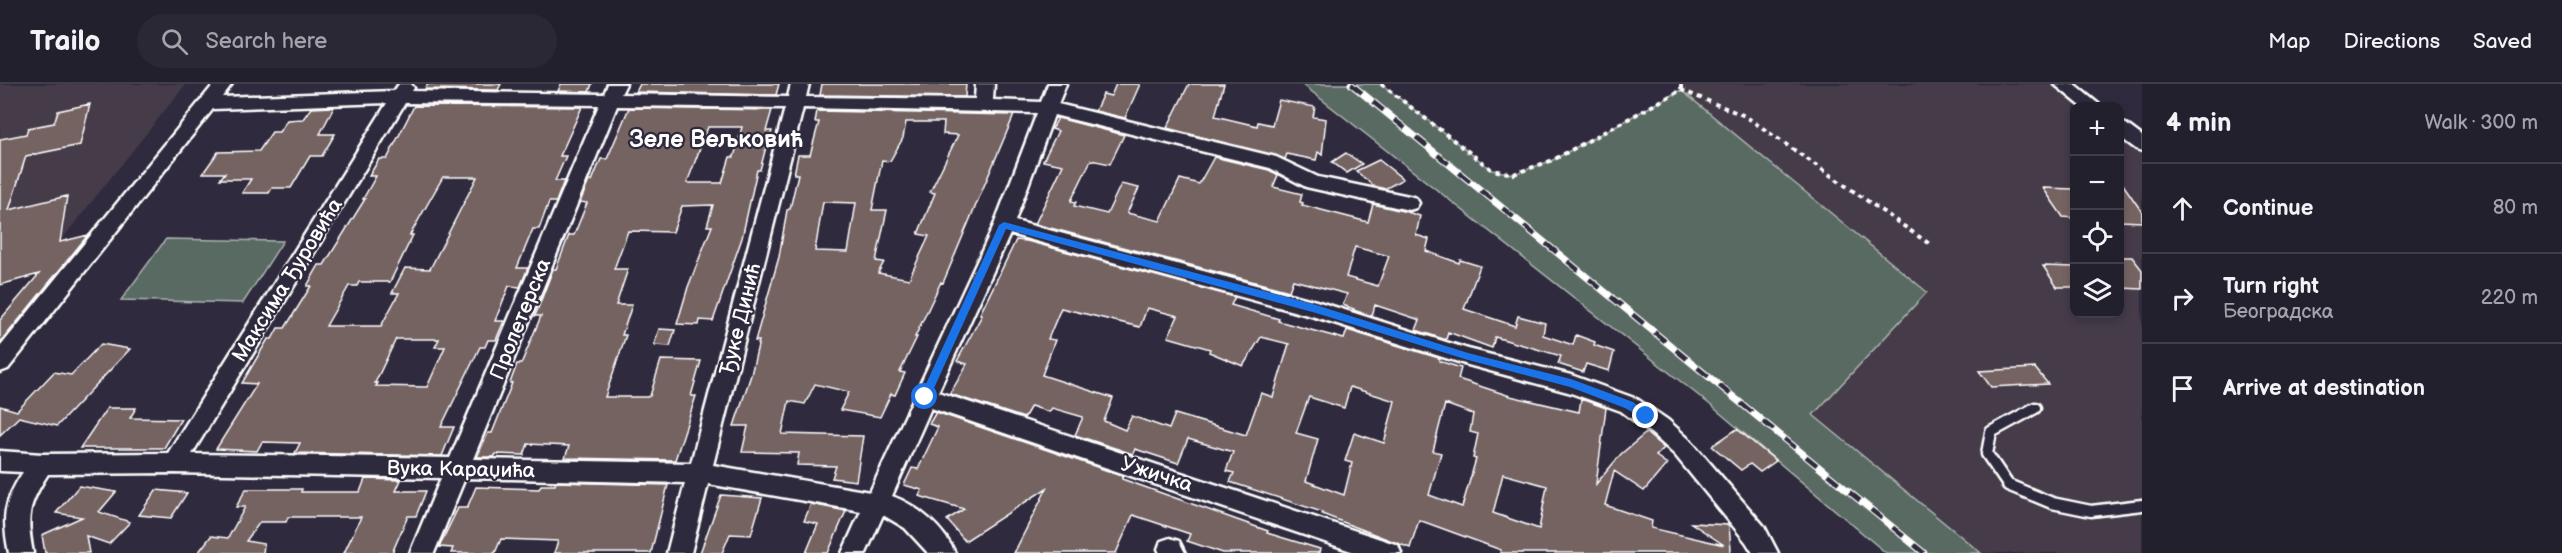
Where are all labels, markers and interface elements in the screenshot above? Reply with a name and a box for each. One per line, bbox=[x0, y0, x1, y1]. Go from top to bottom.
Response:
search box bbox=[137, 14, 557, 68]
text: Trailo bbox=[30, 25, 101, 58]
icon: search bbox=[158, 25, 191, 58]
text: Search here bbox=[206, 28, 327, 55]
text: Map bbox=[2268, 29, 2311, 54]
text: Directions bbox=[2344, 29, 2440, 54]
text: Saved bbox=[2473, 29, 2532, 54]
map controls bbox=[2070, 102, 2124, 318]
button: + bbox=[2070, 102, 2124, 156]
text: 4 min bbox=[2166, 108, 2231, 139]
text: Walk · 300 m bbox=[2425, 111, 2538, 135]
district label: Зеле Вељковић bbox=[629, 125, 803, 154]
button: − bbox=[2070, 156, 2124, 210]
icon: ahead bbox=[2166, 192, 2199, 225]
street label: Максима Ђуровића bbox=[227, 193, 348, 367]
text: Continue bbox=[2223, 195, 2313, 222]
text: 80 m bbox=[2493, 196, 2538, 220]
button: locate bbox=[2070, 210, 2124, 264]
street label: Пролетерска bbox=[485, 254, 556, 384]
street label: Ђуке Динић bbox=[715, 261, 766, 378]
button: layers bbox=[2070, 264, 2124, 318]
text: Turn right bbox=[2223, 273, 2319, 300]
icon: right bbox=[2166, 282, 2199, 315]
text: 220 m bbox=[2481, 286, 2538, 310]
text: Београдска bbox=[2223, 300, 2333, 324]
icon: arrive bbox=[2166, 372, 2199, 405]
text: Arrive at destination bbox=[2223, 375, 2425, 402]
route start bbox=[911, 383, 937, 409]
route end bbox=[1632, 402, 1658, 428]
street label: Ужичка bbox=[1118, 451, 1197, 498]
street label: Вука Караџића bbox=[387, 456, 536, 483]

